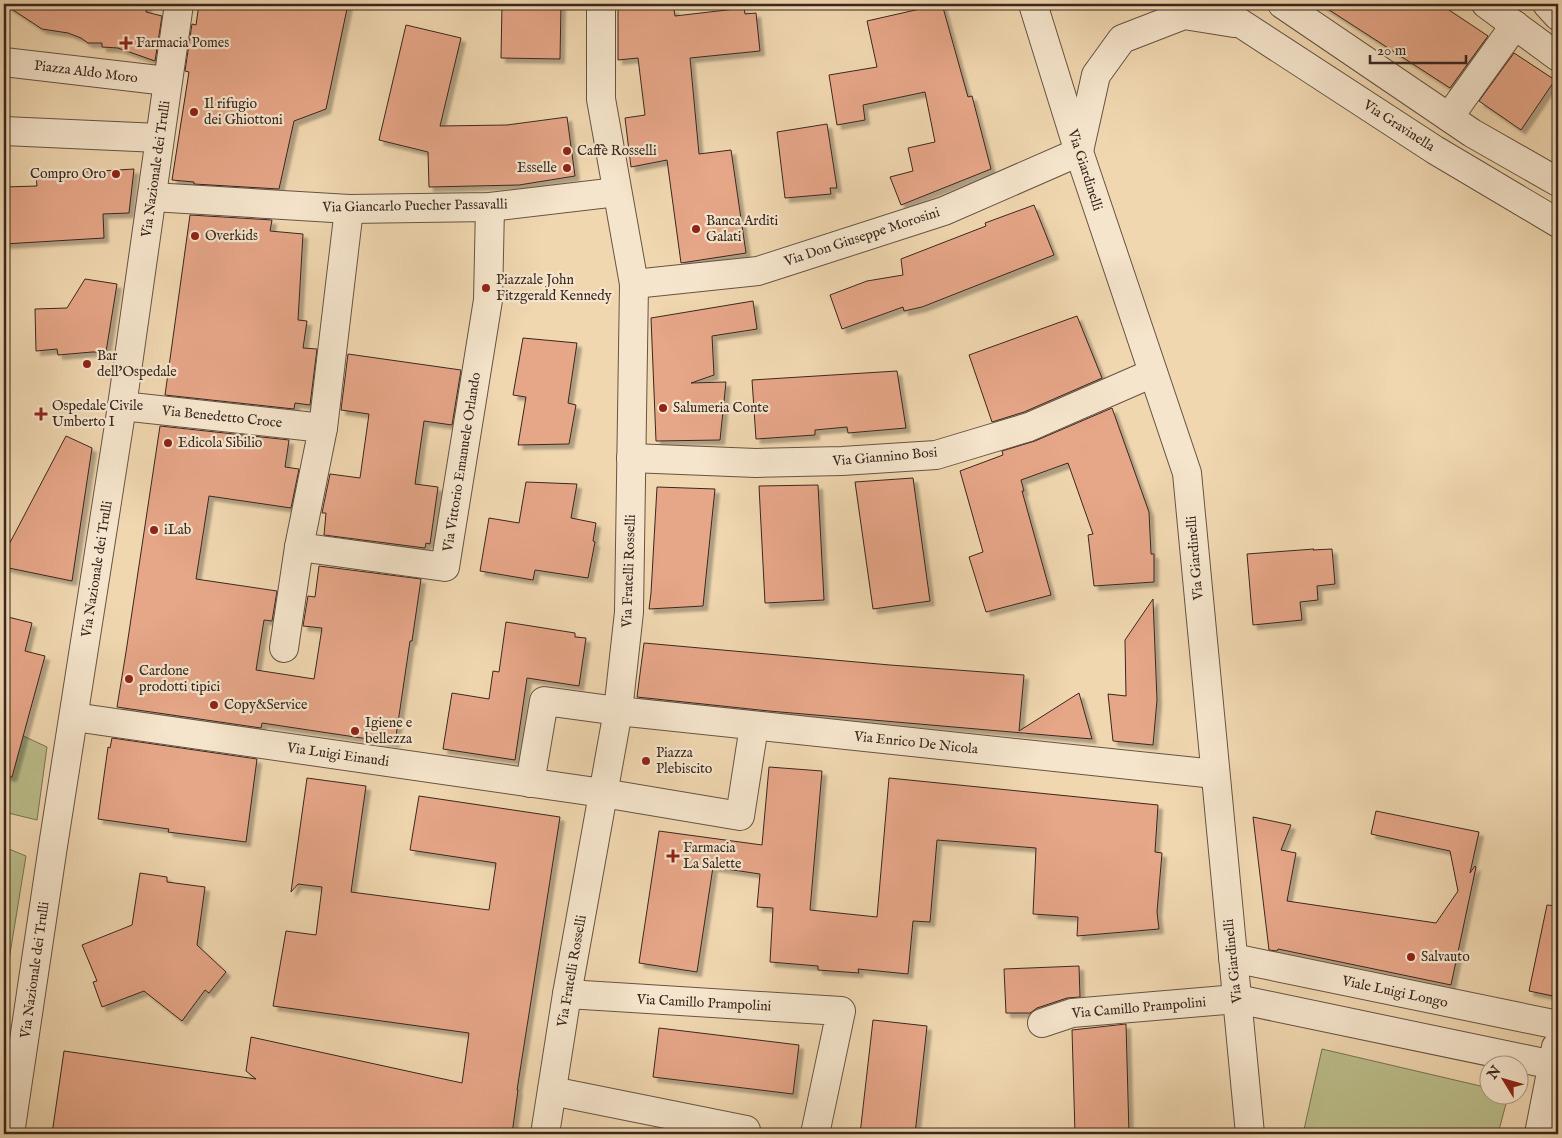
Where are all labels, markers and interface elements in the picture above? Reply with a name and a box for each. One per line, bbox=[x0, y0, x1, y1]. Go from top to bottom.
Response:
scale bar bbox=[1370, 32, 1466, 64]
place label: Farmacia Pomes bbox=[136, 34, 229, 52]
marker: Farmacia Pomes bbox=[120, 37, 132, 49]
text: 20 m bbox=[1377, 41, 1407, 60]
street label: Piazza Aldo Moro bbox=[33, 57, 139, 87]
place label: Il rifugio dei Ghiottoni bbox=[204, 95, 283, 129]
street label: Via Gravinella bbox=[1359, 96, 1439, 156]
street label: Via Nazionale dei Trulli bbox=[137, 99, 175, 239]
marker: Il rifugio dei Ghiottoni bbox=[188, 106, 200, 118]
street label: Via Giardinelli bbox=[1063, 126, 1107, 213]
place label: Caffè Rosselli bbox=[577, 142, 657, 160]
marker: Caffè Rosselli bbox=[561, 145, 573, 157]
place label: Esselle bbox=[517, 159, 558, 177]
marker: Esselle bbox=[561, 162, 573, 174]
place label: Compro Oro bbox=[30, 165, 106, 183]
marker: Compro Oro bbox=[110, 168, 122, 180]
street label: Via Giancarlo Puecher Passavalli bbox=[321, 195, 508, 217]
street label: Via Don Giuseppe Morosini bbox=[781, 203, 942, 271]
place label: Banca Arditi Galati bbox=[706, 212, 778, 246]
marker: Banca Arditi Galati bbox=[690, 223, 702, 235]
place label: Overkids bbox=[205, 227, 258, 245]
marker: Overkids bbox=[189, 230, 201, 242]
place label: Piazzale John Fitzgerald Kennedy bbox=[496, 271, 612, 305]
marker: Piazzale John Fitzgerald Kennedy bbox=[480, 282, 492, 294]
place label: Bar dell'Ospedale bbox=[97, 347, 177, 381]
marker: Bar dell'Ospedale bbox=[81, 358, 93, 370]
street label: Via Vittorio Emanuele Orlando bbox=[439, 371, 485, 554]
place label: Ospedale Civile Umberto I bbox=[52, 397, 144, 431]
place label: Salumeria Conte bbox=[673, 399, 769, 417]
street label: Via Benedetto Croce bbox=[160, 402, 284, 432]
marker: Salumeria Conte bbox=[657, 402, 669, 414]
marker: Ospedale Civile Umberto I bbox=[34, 407, 48, 421]
place label: Edicola Sibilio bbox=[178, 434, 263, 452]
marker: Edicola Sibilio bbox=[162, 437, 174, 449]
street label: Via Giannino Bosi bbox=[831, 443, 938, 471]
street label: Via Nazionale dei Trulli bbox=[77, 499, 117, 639]
street label: Via Fratelli Rosselli bbox=[618, 514, 640, 629]
street label: Via Giardinelli bbox=[1182, 515, 1208, 602]
place label: iLab bbox=[164, 521, 191, 539]
marker: iLab bbox=[148, 524, 160, 536]
place label: Cardone prodotti tipici bbox=[139, 662, 220, 696]
marker: Cardone prodotti tipici bbox=[123, 673, 135, 685]
place label: Copy&Service bbox=[224, 696, 308, 714]
marker: Copy&Service bbox=[208, 699, 220, 711]
place label: Igiene e bellezza bbox=[365, 714, 413, 748]
marker: Igiene e bellezza bbox=[349, 725, 361, 737]
street label: Via Enrico De Nicola bbox=[852, 727, 980, 759]
street label: Via Luigi Einaudi bbox=[285, 739, 390, 771]
place label: Piazza Plebiscito bbox=[656, 744, 713, 778]
marker: Piazza Plebiscito bbox=[640, 755, 652, 767]
place label: Farmacia La Salette bbox=[683, 839, 742, 873]
marker: Farmacia La Salette bbox=[667, 850, 679, 862]
street label: Via Nazionale dei Trulli bbox=[16, 900, 54, 1040]
street label: Via Fratelli Rosselli bbox=[553, 913, 591, 1029]
street label: Via Giardinelli bbox=[1220, 918, 1246, 1005]
place label: Salvauto bbox=[1421, 948, 1470, 966]
marker: Salvauto bbox=[1405, 951, 1417, 963]
street label: Viale Luigi Longo bbox=[1339, 972, 1450, 1012]
street label: Via Camillo Prampolini bbox=[635, 990, 772, 1016]
street label: Via Camillo Prampolini bbox=[1070, 993, 1207, 1023]
north arrow bbox=[1480, 1056, 1530, 1106]
text: N bbox=[1483, 1063, 1505, 1084]

